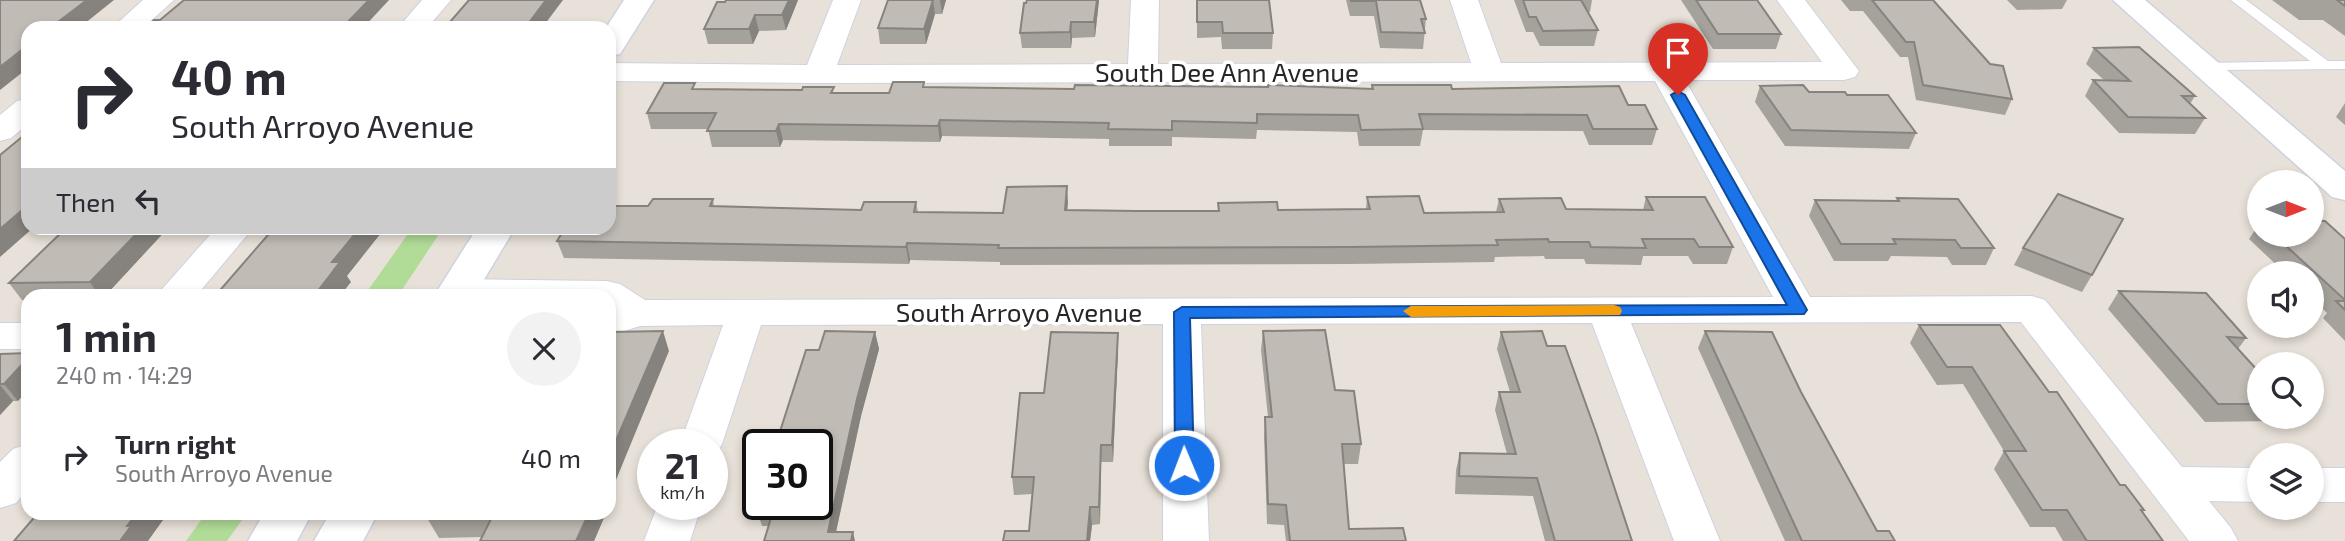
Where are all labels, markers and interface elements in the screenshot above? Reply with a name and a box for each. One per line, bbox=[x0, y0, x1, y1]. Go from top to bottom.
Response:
pin bbox=[1648, 23, 1708, 95]
icon: arrive bbox=[1659, 34, 1697, 72]
text: 40 m bbox=[171, 46, 287, 105]
icon: right bbox=[56, 49, 147, 140]
street label: South Dee Ann Avenue bbox=[1095, 56, 1359, 87]
text: South Arroyo Avenue bbox=[171, 106, 474, 144]
north arrow bbox=[2247, 170, 2324, 247]
map controls bbox=[2247, 170, 2324, 520]
icon: left bbox=[129, 182, 167, 220]
text: Then bbox=[56, 186, 115, 217]
button: sound bbox=[2247, 261, 2324, 338]
street label: South Arroyo Avenue bbox=[896, 296, 1142, 327]
text: 1 min bbox=[56, 310, 157, 360]
button: close bbox=[507, 312, 581, 386]
button: search bbox=[2247, 352, 2324, 429]
text: 240 m · 14:29 bbox=[56, 361, 193, 389]
text: Turn right bbox=[115, 428, 236, 459]
position arrow bbox=[1147, 428, 1221, 502]
speed limit sign: 30 bbox=[742, 429, 833, 520]
icon: right bbox=[56, 438, 94, 476]
text: 40 m bbox=[521, 442, 581, 473]
button: layers bbox=[2247, 443, 2324, 520]
text: 21 bbox=[665, 444, 700, 486]
text: South Arroyo Avenue bbox=[115, 459, 333, 487]
text: km/h bbox=[660, 481, 705, 503]

